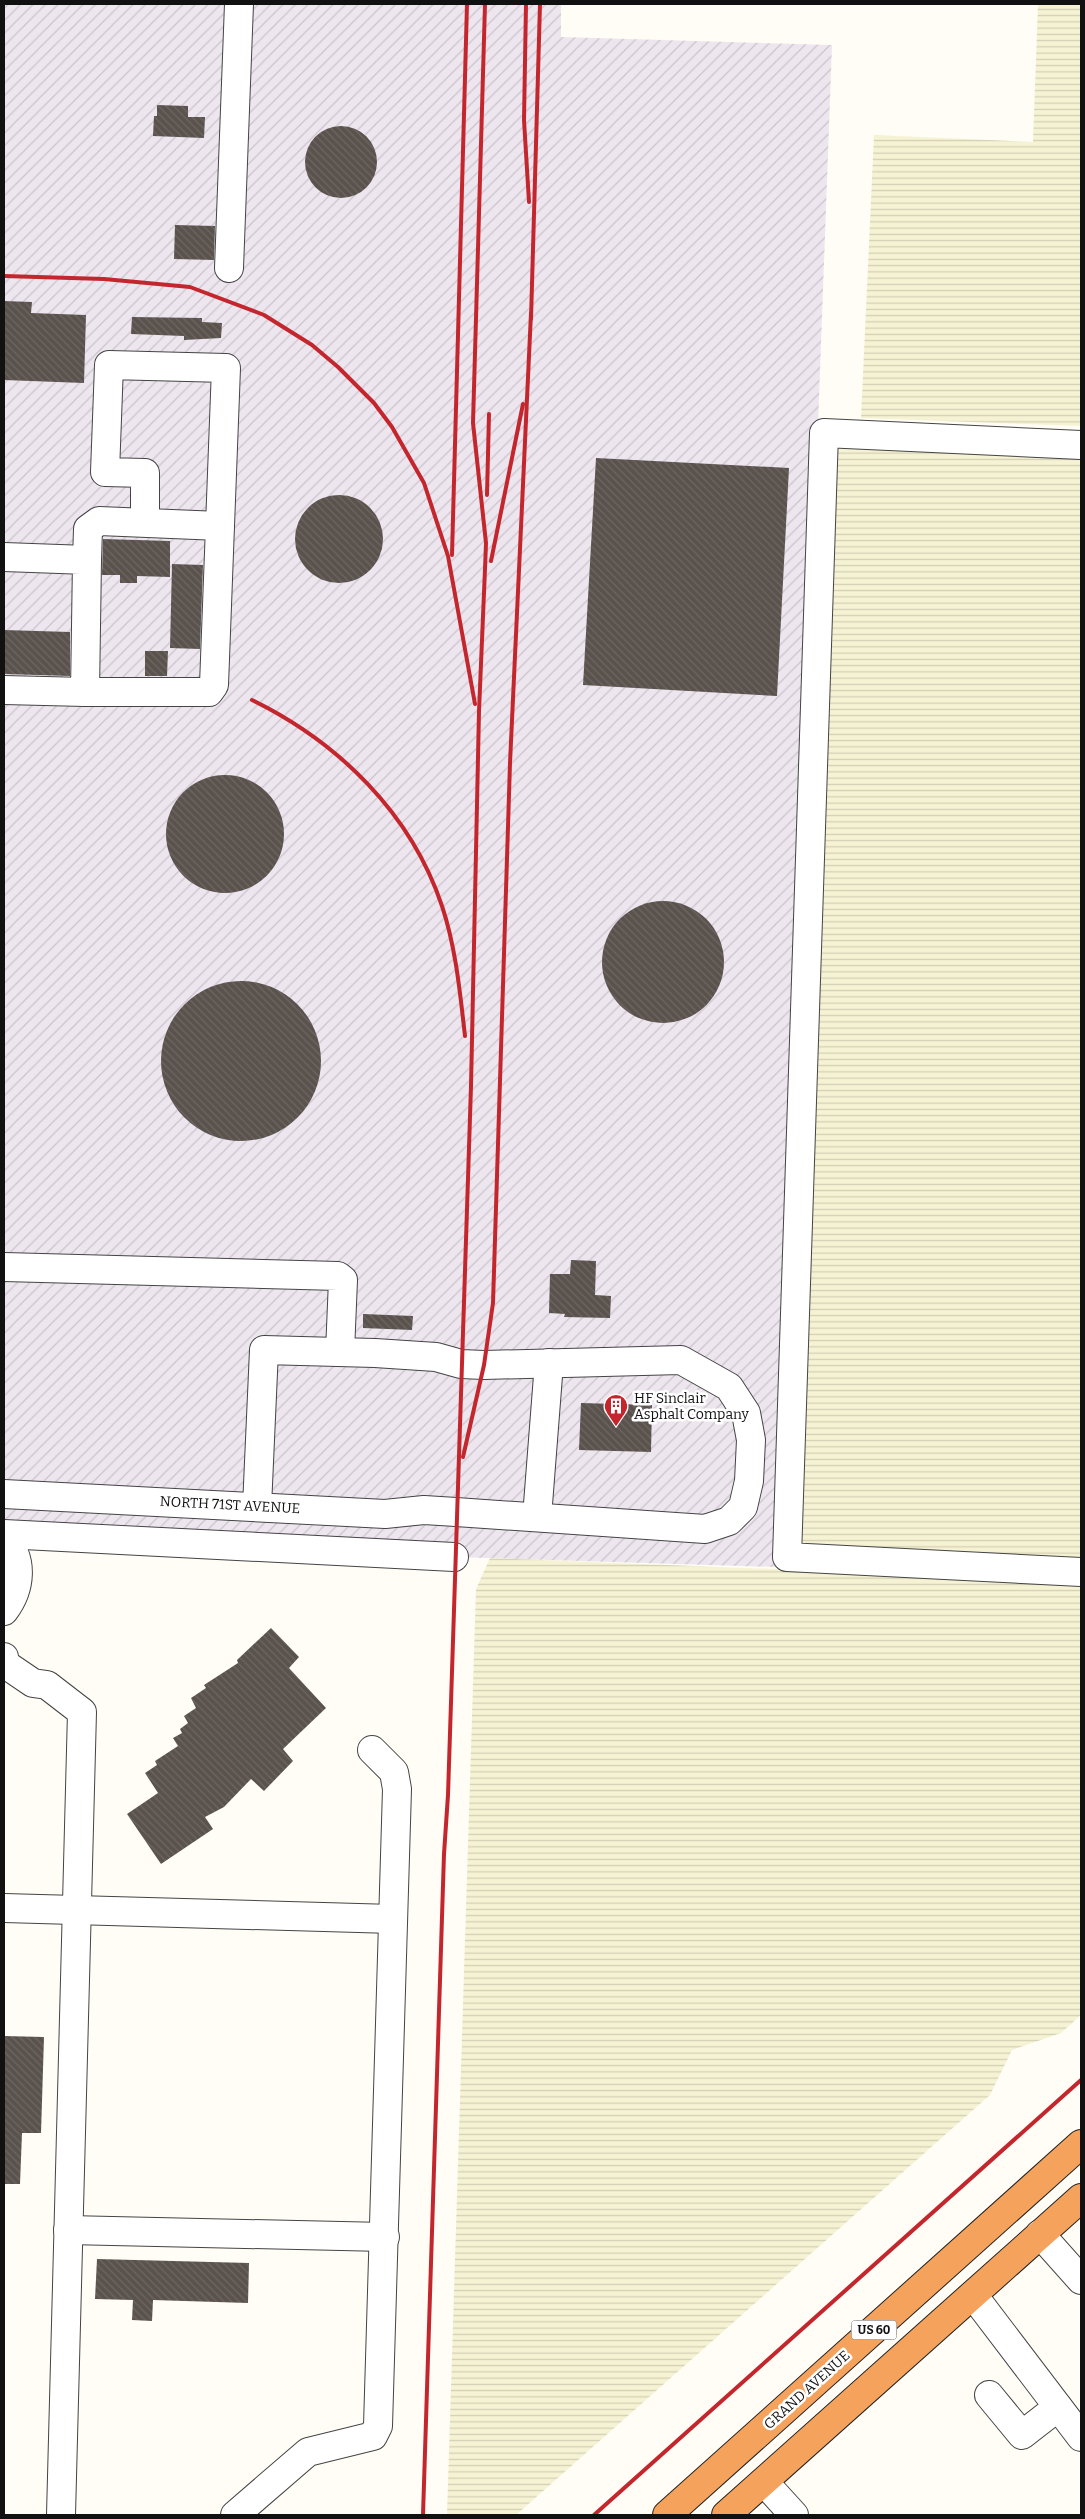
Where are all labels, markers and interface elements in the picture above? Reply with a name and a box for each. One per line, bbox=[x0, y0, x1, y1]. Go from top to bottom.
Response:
place label: HF Sinclair Asphalt Company bbox=[634, 1390, 749, 1423]
building icon: HF Sinclair Asphalt Company bbox=[603, 1393, 629, 1427]
street label: NORTH 71ST AVENUE bbox=[159, 1493, 301, 1517]
road number: US 60 bbox=[852, 2320, 896, 2340]
street label: GRAND AVENUE bbox=[761, 2347, 853, 2433]

